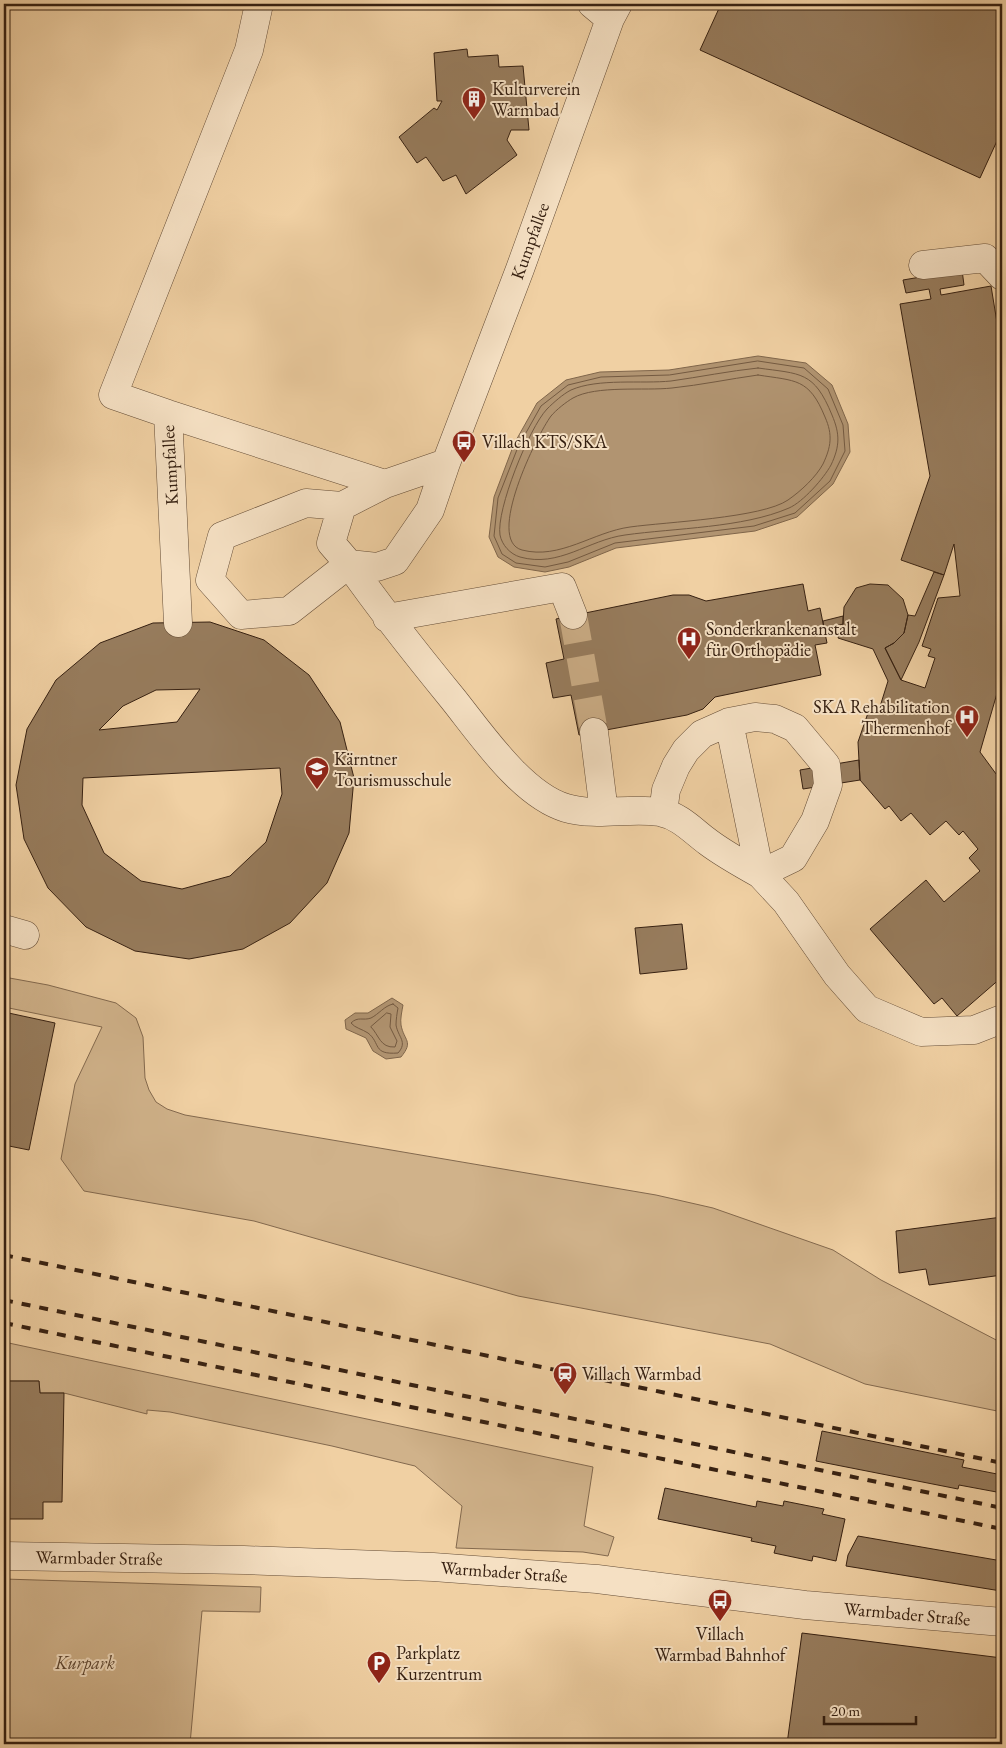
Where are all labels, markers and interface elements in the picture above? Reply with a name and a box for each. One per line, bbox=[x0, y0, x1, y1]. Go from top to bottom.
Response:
place label: Kulturverein Warmbad bbox=[492, 77, 581, 121]
building icon: Kulturverein Warmbad bbox=[461, 86, 487, 120]
street label: Kumpfallee bbox=[505, 199, 554, 282]
street label: Kumpfallee bbox=[156, 424, 183, 506]
bus stop icon: Villach KTS/SKA bbox=[451, 429, 477, 463]
place label: Villach KTS/SKA bbox=[482, 430, 608, 453]
place label: Sonderkrankenanstalt für Orthopädie bbox=[706, 617, 857, 661]
hospital icon: Sonderkrankenanstalt für Orthopädie bbox=[676, 626, 702, 660]
place label: SKA Rehabilitation Thermenhof bbox=[813, 695, 952, 739]
hospital icon: SKA Rehabilitation Thermenhof bbox=[954, 704, 980, 738]
place label: Kärntner Tourismusschule bbox=[334, 747, 451, 791]
school or university icon: Kärntner Tourismusschule bbox=[304, 756, 330, 790]
station icon: Villach Warmbad bbox=[552, 1361, 578, 1395]
place label: Villach Warmbad bbox=[582, 1362, 702, 1385]
street label: Warmbader Straße bbox=[35, 1545, 163, 1570]
street label: Warmbader Straße bbox=[440, 1556, 568, 1587]
bus stop icon: Villach Warmbad Bahnhof bbox=[707, 1588, 733, 1622]
street label: Warmbader Straße bbox=[843, 1597, 971, 1630]
place label: Villach Warmbad Bahnhof bbox=[654, 1622, 788, 1666]
place label: Parkplatz Kurzentrum bbox=[396, 1641, 482, 1685]
parking icon: Parkplatz Kurzentrum bbox=[366, 1650, 392, 1684]
park label: Kurpark bbox=[54, 1651, 115, 1675]
scale bar bbox=[824, 1693, 916, 1725]
text: 20 m bbox=[831, 1701, 860, 1720]

